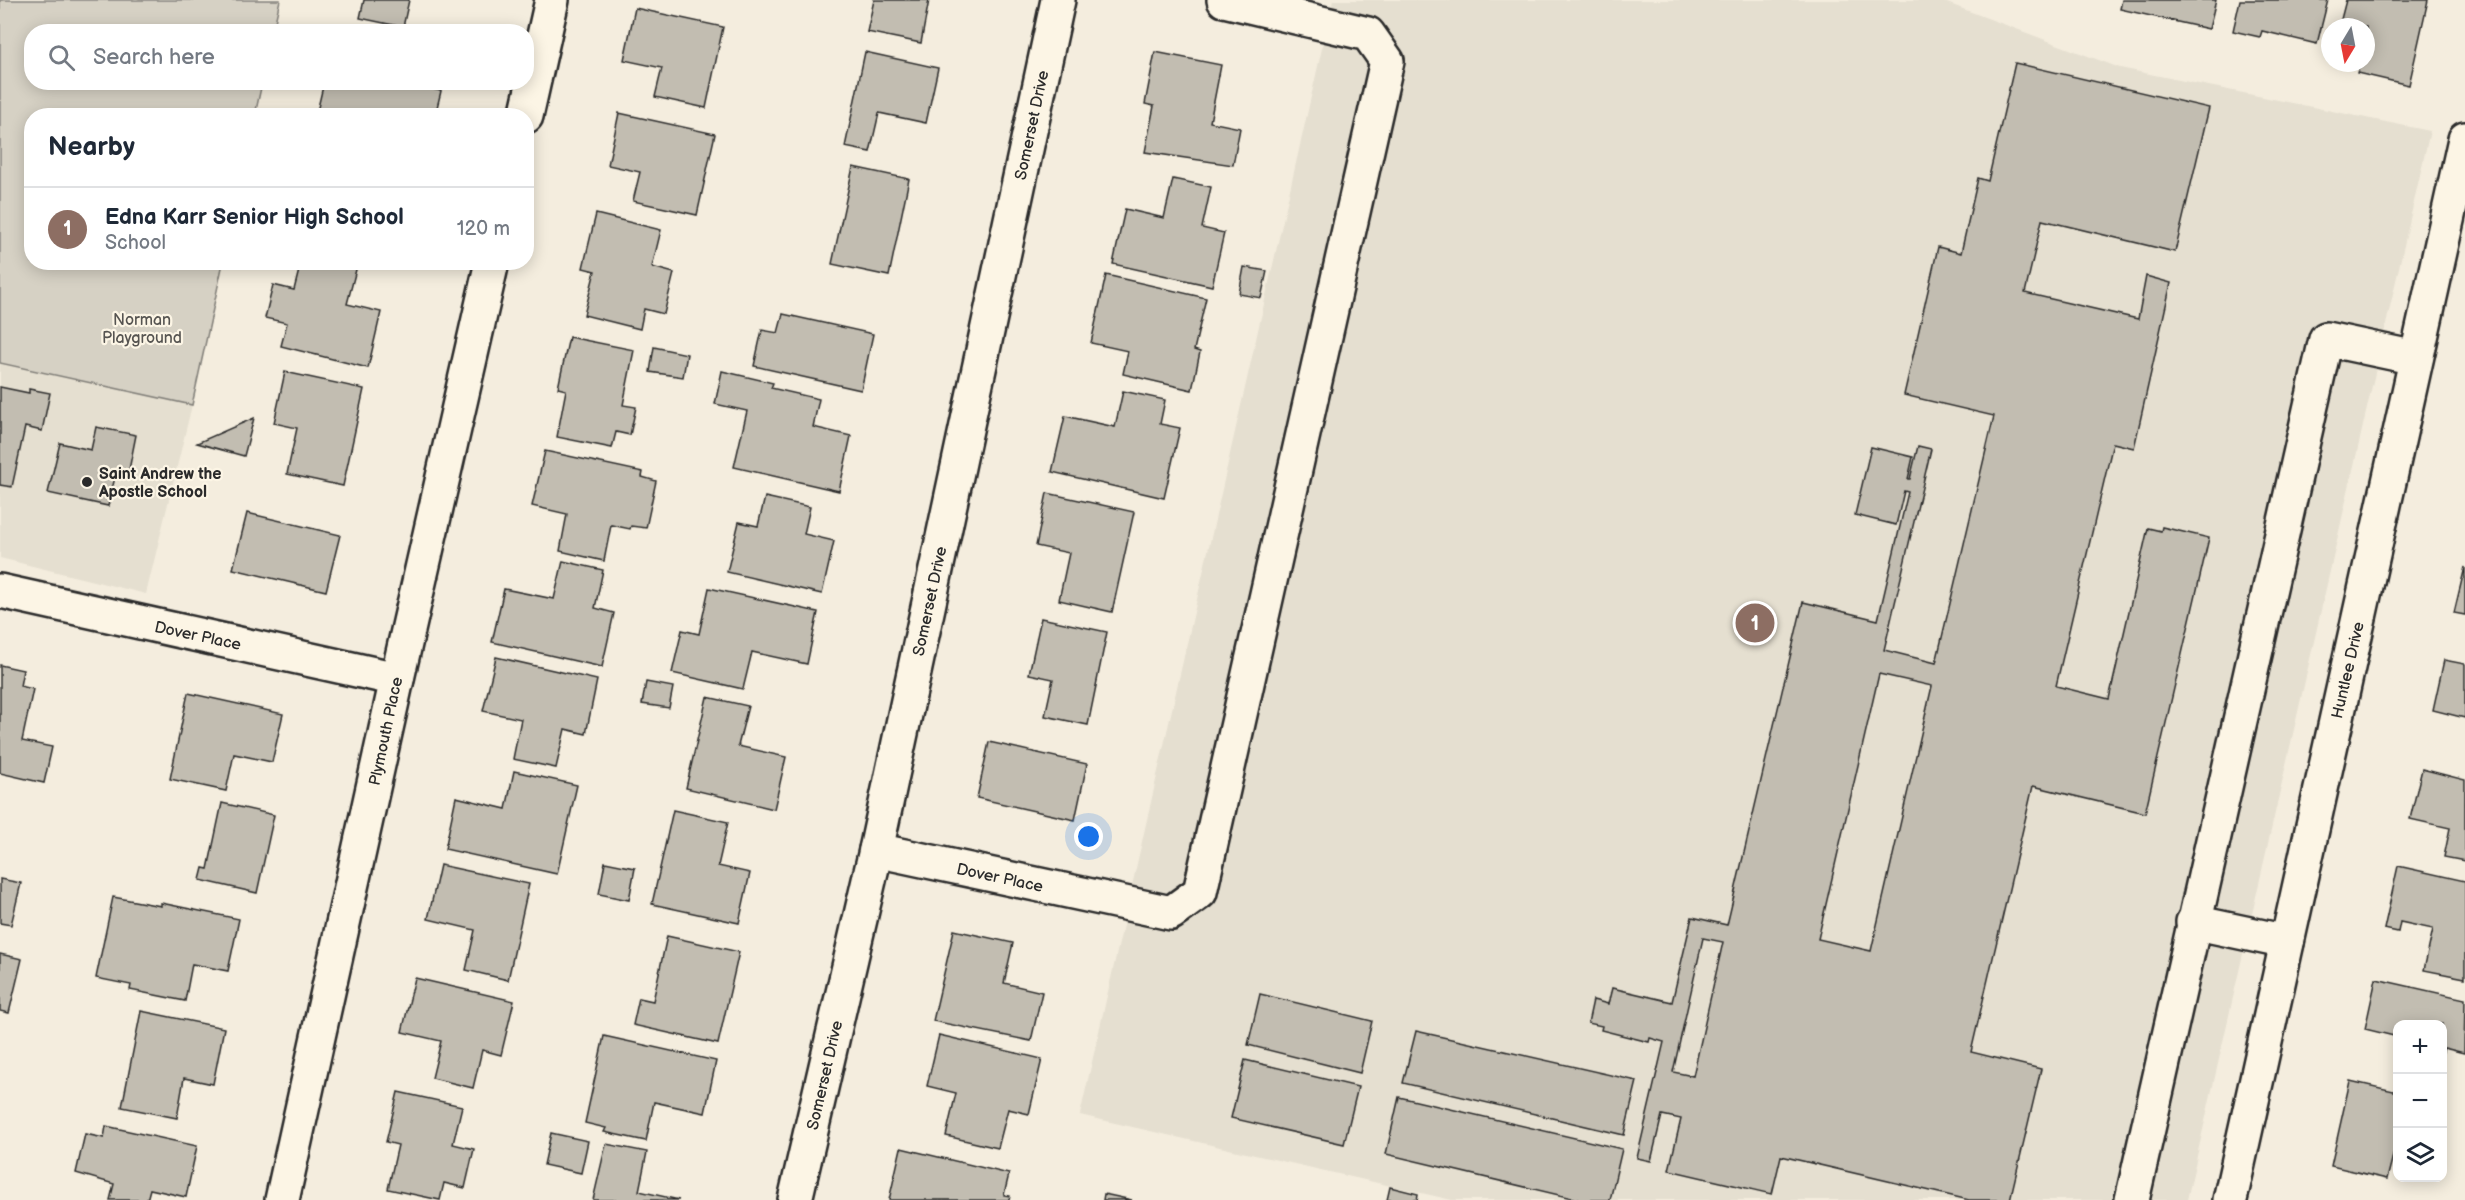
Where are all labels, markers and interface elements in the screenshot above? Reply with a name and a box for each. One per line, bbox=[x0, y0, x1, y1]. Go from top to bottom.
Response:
north arrow bbox=[2321, 18, 2375, 72]
search box bbox=[24, 24, 534, 90]
icon: search bbox=[45, 41, 78, 74]
text: Search here bbox=[93, 44, 215, 71]
street label: Somerset Drive bbox=[1012, 68, 1053, 182]
text: Nearby bbox=[48, 132, 135, 163]
text: Edna Karr Senior High School bbox=[105, 204, 404, 231]
text: 1 bbox=[63, 217, 72, 241]
text: 120 m bbox=[457, 217, 510, 241]
text: School bbox=[105, 231, 166, 255]
park label: Norman Playground bbox=[102, 311, 182, 348]
place label: Saint Andrew the Apostle School bbox=[98, 465, 221, 502]
marker: Saint Andrew the Apostle School bbox=[80, 475, 94, 489]
street label: Somerset Drive bbox=[910, 544, 951, 658]
pin: 1 bbox=[1736, 600, 1774, 646]
street label: Dover Place bbox=[153, 618, 243, 655]
street label: Huntlee Drive bbox=[2328, 620, 2369, 721]
street label: Plymouth Place bbox=[366, 675, 407, 787]
your location bbox=[1074, 822, 1103, 851]
street label: Dover Place bbox=[955, 860, 1045, 897]
street label: Somerset Drive bbox=[804, 1018, 847, 1132]
map controls bbox=[2393, 1020, 2447, 1182]
button: + bbox=[2393, 1020, 2447, 1074]
button: − bbox=[2393, 1074, 2447, 1128]
button: layers bbox=[2393, 1128, 2447, 1182]

